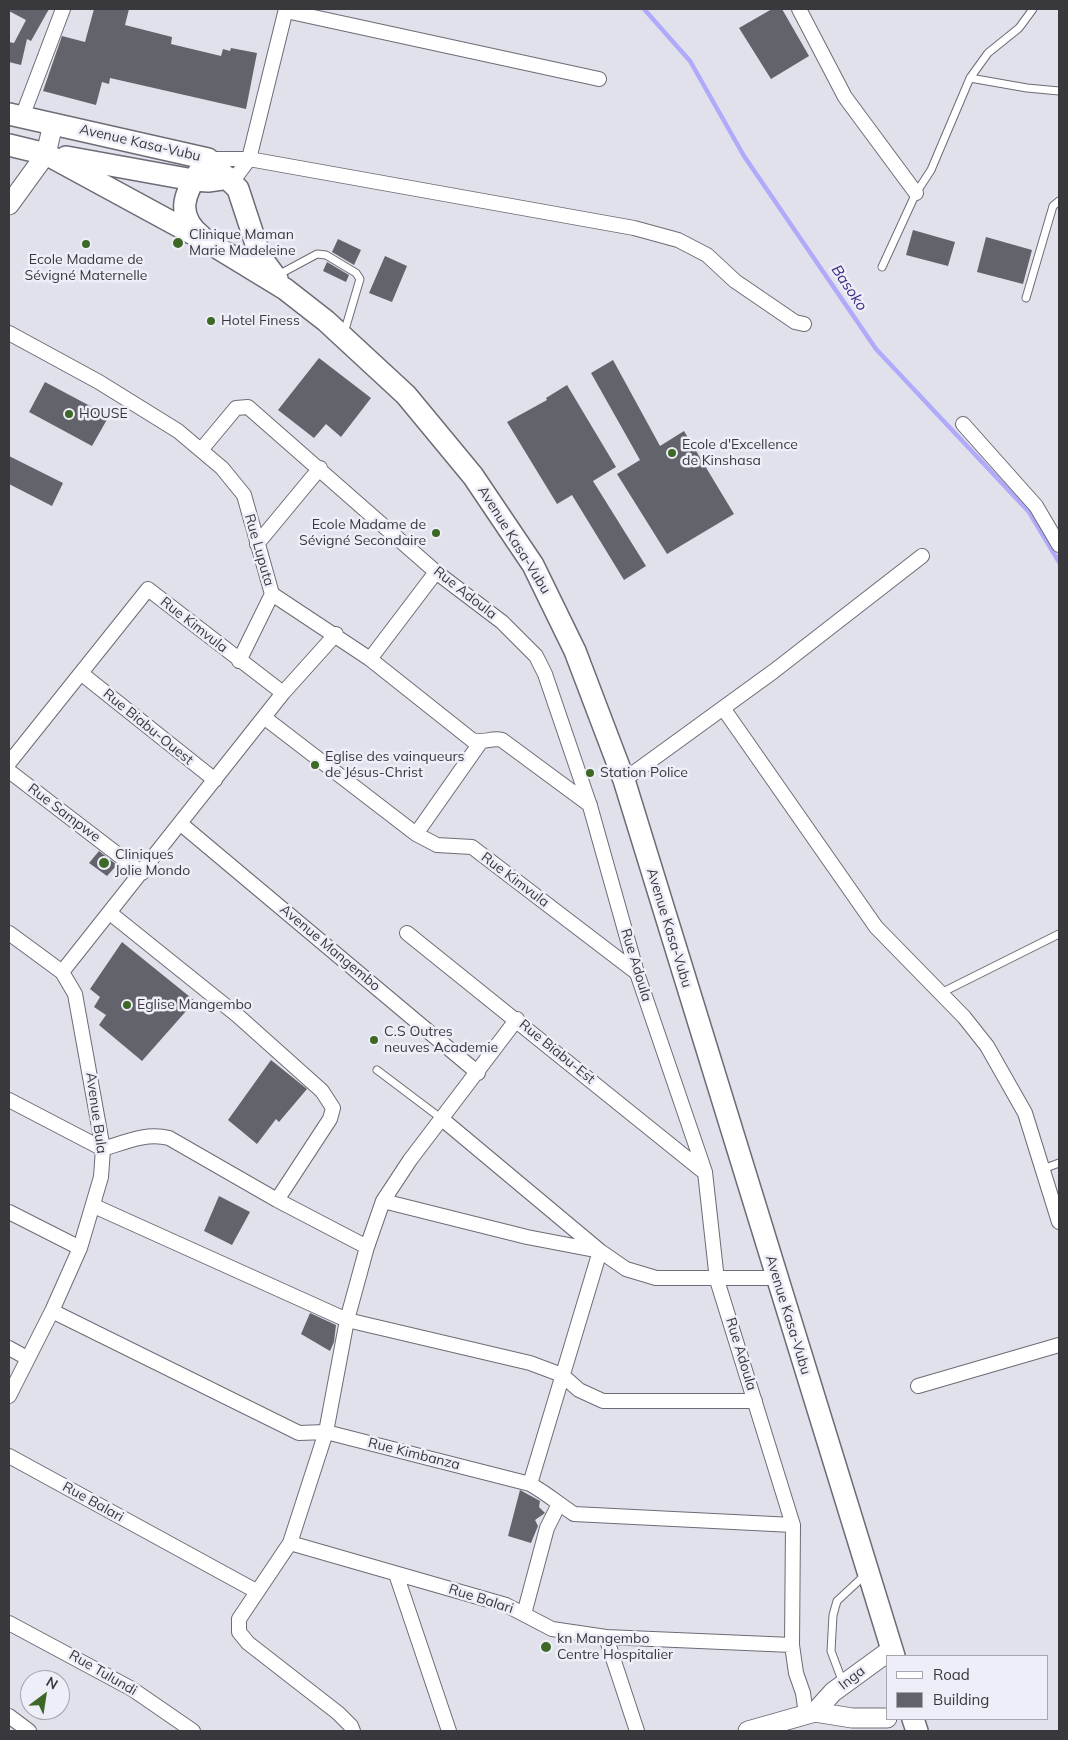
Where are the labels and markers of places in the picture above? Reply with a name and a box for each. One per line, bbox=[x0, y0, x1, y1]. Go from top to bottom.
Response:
place label: Clinique Maman Marie Madeleine bbox=[189, 227, 296, 260]
marker: Clinique Maman Marie Madeleine bbox=[171, 236, 185, 250]
marker: Ecole Madame de Sévigné Maternelle bbox=[80, 238, 92, 250]
place label: Ecole Madame de Sévigné Maternelle bbox=[25, 252, 147, 284]
place label: Hotel Finess bbox=[221, 313, 300, 329]
marker: Hotel Finess bbox=[205, 315, 217, 327]
place label: HOUSE bbox=[79, 406, 128, 422]
marker: HOUSE bbox=[63, 408, 75, 420]
place label: Ecole d'Excellence de Kinshasa bbox=[682, 437, 798, 470]
marker: Ecole d'Excellence de Kinshasa bbox=[666, 447, 678, 459]
place label: Ecole Madame de Sévigné Secondaire bbox=[299, 517, 426, 550]
marker: Ecole Madame de Sévigné Secondaire bbox=[430, 527, 442, 539]
place label: Eglise des vainqueurs de Jésus-Christ bbox=[325, 749, 464, 782]
marker: Eglise des vainqueurs de Jésus-Christ bbox=[309, 759, 321, 771]
place label: Station Police bbox=[600, 765, 688, 781]
marker: Station Police bbox=[584, 767, 596, 779]
place label: Cliniques Jolie Mondo bbox=[115, 847, 190, 880]
marker: Cliniques Jolie Mondo bbox=[97, 856, 111, 870]
place label: Eglise Mangembo bbox=[137, 997, 252, 1013]
marker: Eglise Mangembo bbox=[121, 999, 133, 1011]
place label: C.S Outres neuves Academie bbox=[384, 1024, 498, 1056]
marker: C.S Outres neuves Academie bbox=[368, 1034, 380, 1046]
place label: kn Mangembo Centre Hospitalier bbox=[557, 1631, 673, 1664]
marker: kn Mangembo Centre Hospitalier bbox=[539, 1640, 553, 1654]

